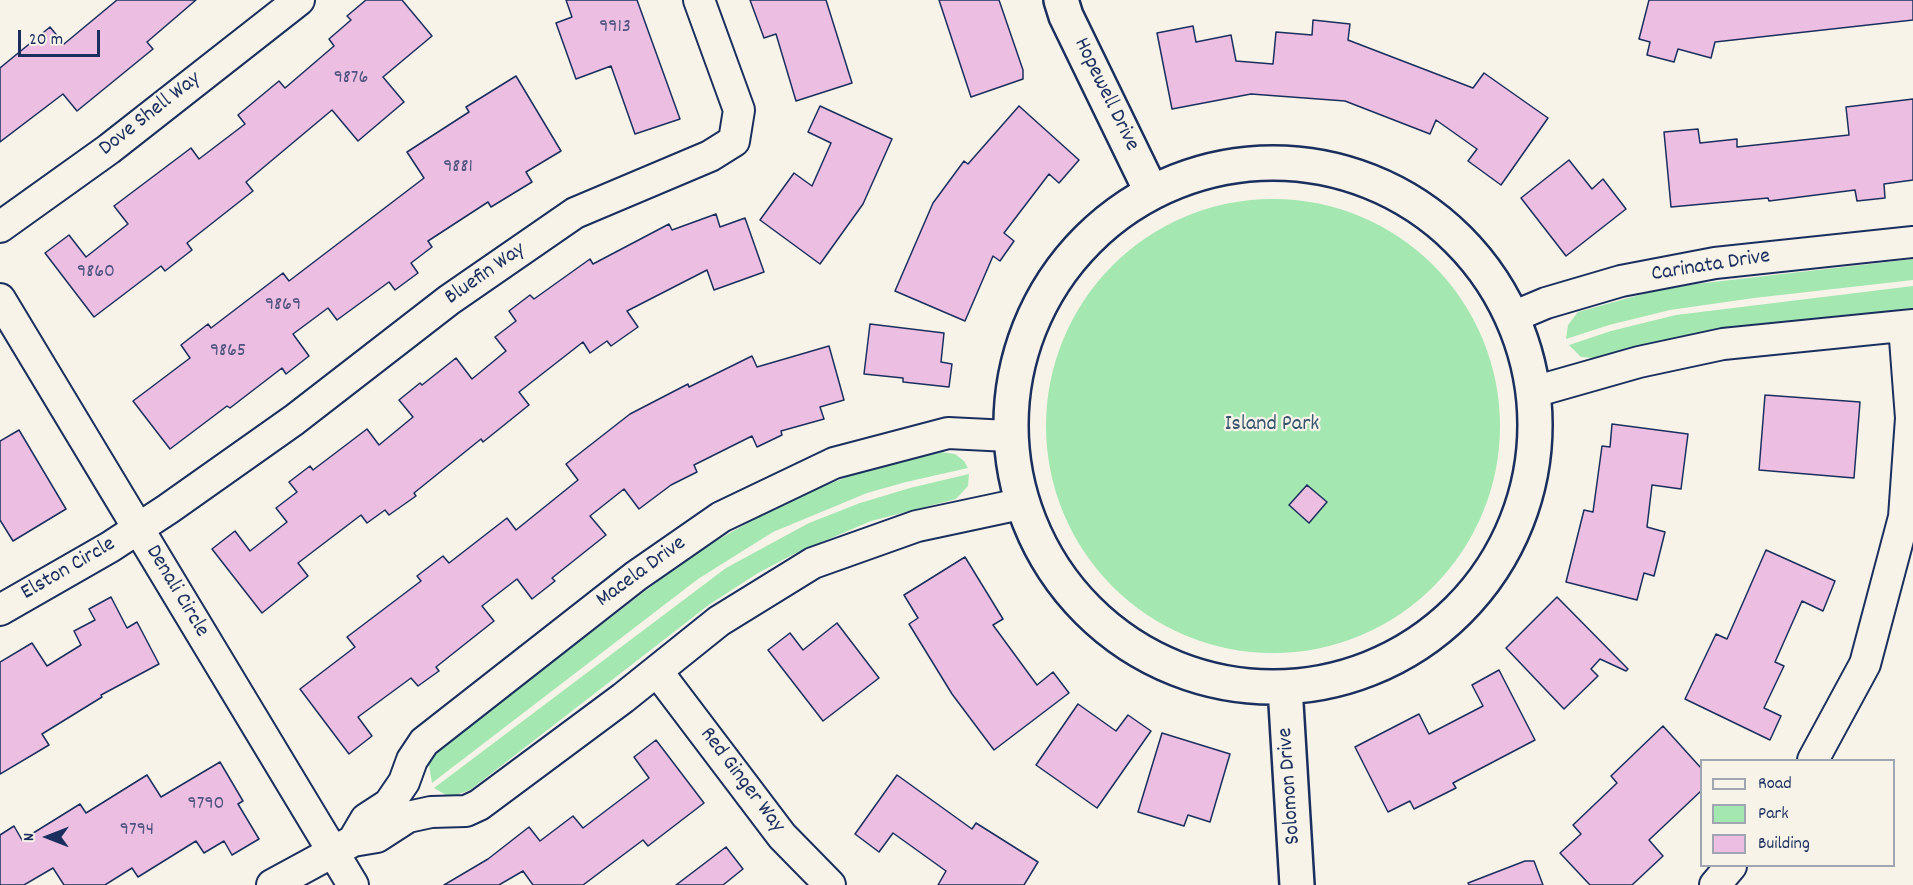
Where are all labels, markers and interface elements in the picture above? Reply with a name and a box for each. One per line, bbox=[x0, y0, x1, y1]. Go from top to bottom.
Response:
house number: 9913 bbox=[599, 16, 631, 40]
scale bar bbox=[21, 18, 104, 56]
text: 20 m bbox=[29, 28, 63, 53]
street label: Hopewell Drive bbox=[1066, 34, 1144, 156]
street label: Dove Shell Way bbox=[95, 67, 207, 163]
house number: 9876 bbox=[334, 67, 368, 91]
house number: 9881 bbox=[443, 156, 473, 180]
street label: Bluefin Way bbox=[441, 238, 531, 312]
street label: Carinata Drive bbox=[1650, 245, 1772, 289]
house number: 9860 bbox=[77, 261, 115, 285]
house number: 9869 bbox=[265, 294, 301, 318]
house number: 9865 bbox=[210, 340, 246, 364]
park label: Island Park bbox=[1225, 413, 1319, 439]
street label: Elston Circle bbox=[17, 532, 121, 608]
street label: Macela Drive bbox=[592, 532, 692, 614]
street label: Denali Circle bbox=[138, 541, 214, 643]
street label: Red Ginger Way bbox=[693, 723, 789, 839]
street label: Solomon Drive bbox=[1274, 727, 1308, 845]
legend bbox=[1700, 759, 1895, 867]
text: Road bbox=[1758, 772, 1792, 797]
house number: 9790 bbox=[188, 793, 224, 817]
text: Park bbox=[1758, 802, 1789, 827]
north arrow bbox=[18, 807, 78, 867]
house number: 9794 bbox=[120, 819, 154, 843]
text: Building bbox=[1758, 832, 1810, 857]
text: N bbox=[18, 833, 41, 841]

